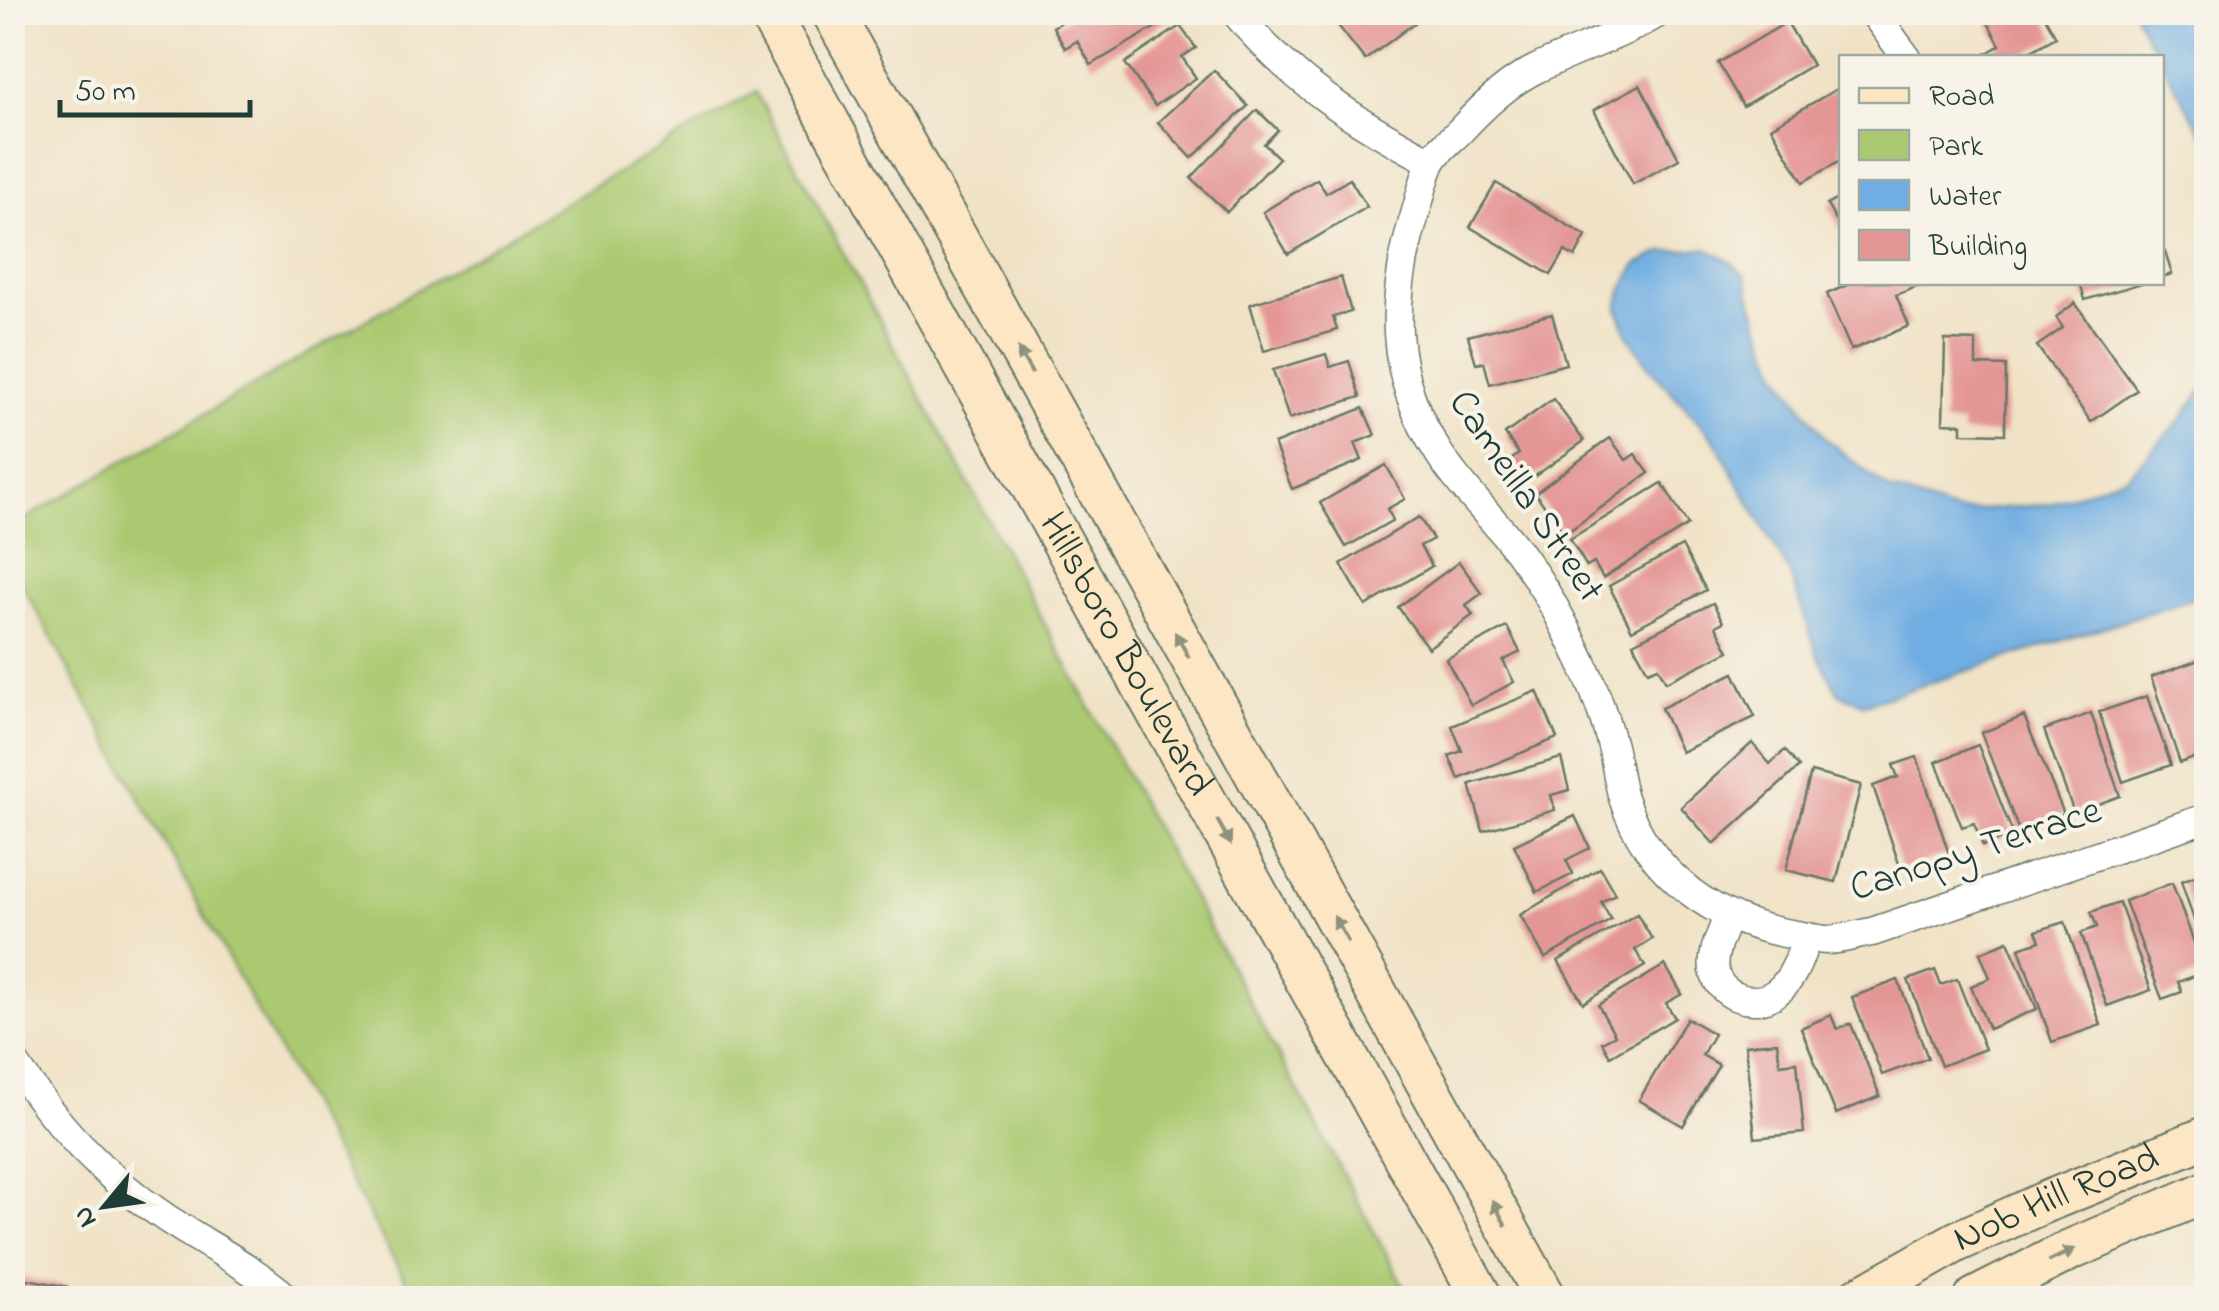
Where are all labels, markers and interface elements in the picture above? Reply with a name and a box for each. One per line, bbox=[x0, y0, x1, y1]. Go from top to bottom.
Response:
scale bar bbox=[60, 55, 250, 117]
legend bbox=[1839, 55, 2164, 285]
text: 50 m bbox=[75, 71, 136, 115]
text: Road bbox=[1929, 76, 1994, 120]
text: Park bbox=[1929, 126, 1984, 170]
text: Water bbox=[1929, 176, 2002, 220]
text: Building bbox=[1928, 226, 2027, 270]
one-way arrow bbox=[1017, 347, 1035, 375]
street label: Cameilla Street bbox=[1432, 379, 1618, 615]
street label: Hillsboro Boulevard bbox=[1022, 502, 1227, 807]
one-way arrow bbox=[1174, 631, 1191, 660]
street label: Canopy Terrace bbox=[1843, 783, 2109, 919]
one-way arrow bbox=[1214, 818, 1232, 846]
one-way arrow bbox=[1333, 915, 1351, 943]
street label: Nob Hill Road bbox=[1944, 1129, 2168, 1269]
north arrow bbox=[55, 1156, 155, 1256]
text: N bbox=[64, 1198, 109, 1235]
one-way arrow bbox=[1490, 1199, 1508, 1227]
one-way arrow bbox=[2048, 1246, 2077, 1263]

